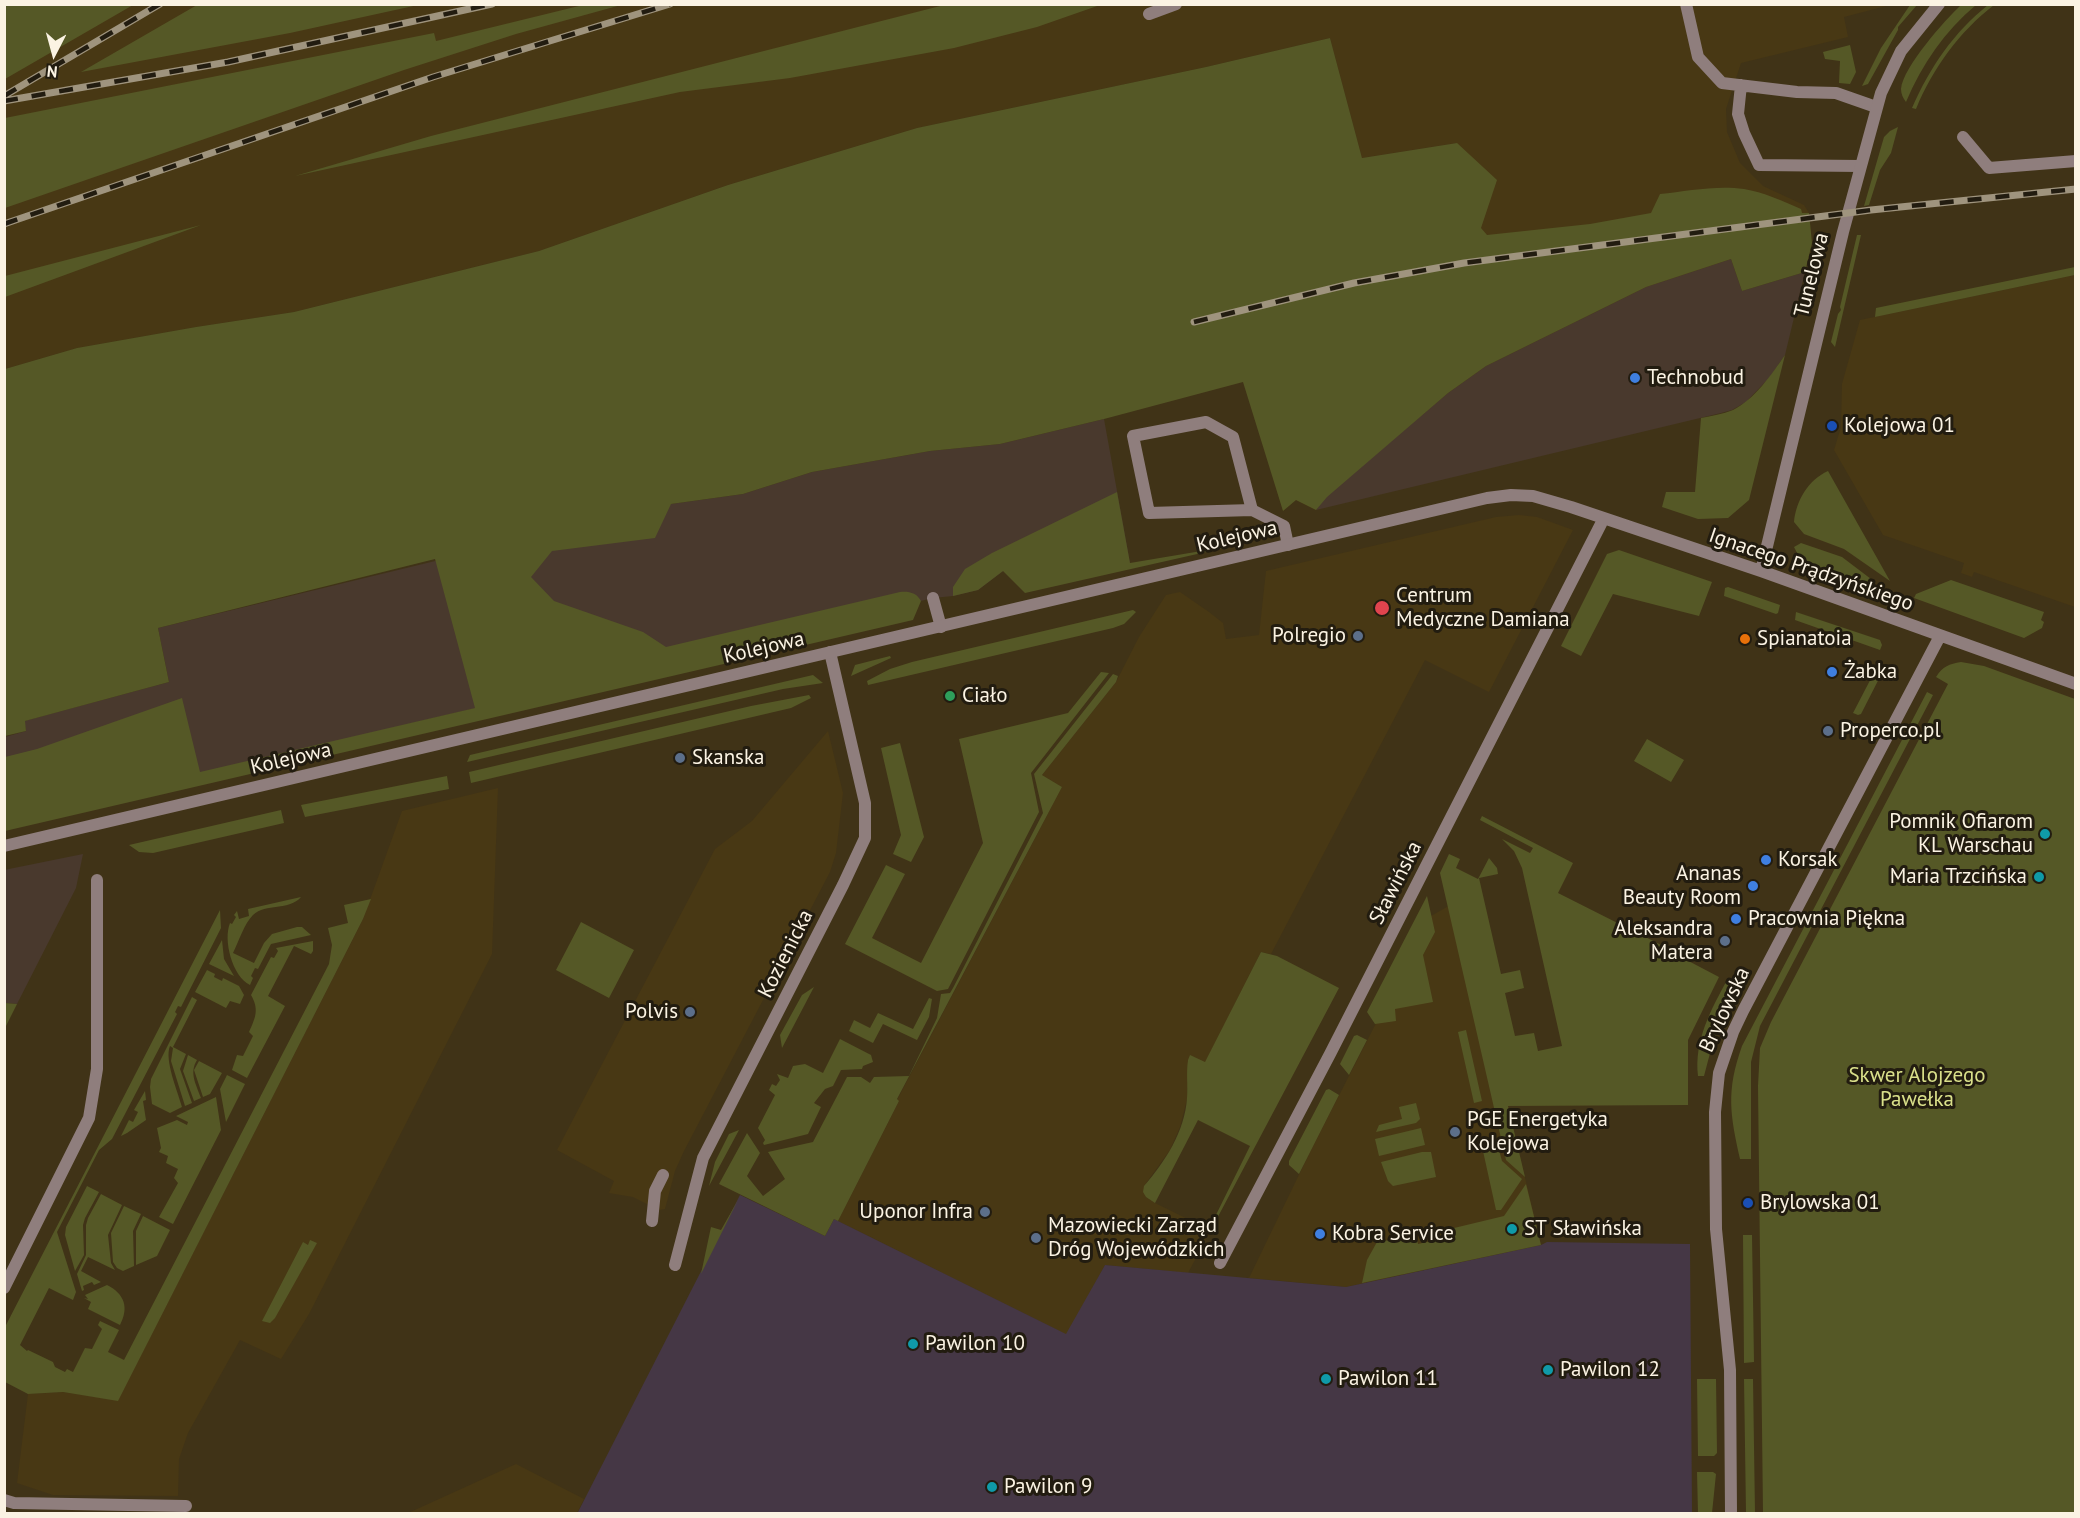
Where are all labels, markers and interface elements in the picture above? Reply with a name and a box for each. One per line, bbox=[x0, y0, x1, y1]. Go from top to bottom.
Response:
north arrow bbox=[24, 24, 84, 84]
text: N bbox=[46, 61, 58, 82]
street label: Tunelowa bbox=[1789, 230, 1835, 320]
place label: Technobud bbox=[1647, 365, 1744, 391]
marker: Technobud bbox=[1628, 371, 1642, 385]
place label: Kolejowa 01 bbox=[1844, 413, 1955, 439]
marker: Kolejowa 01 bbox=[1825, 419, 1839, 433]
street label: Kolejowa bbox=[1194, 515, 1280, 559]
street label: Ignacego Prądzyńskiego bbox=[1705, 523, 1917, 617]
place label: Centrum Medyczne Damiana bbox=[1396, 583, 1570, 633]
marker: Centrum Medyczne Damiana bbox=[1373, 599, 1391, 617]
place label: Polregio bbox=[1272, 623, 1346, 649]
street label: Kolejowa bbox=[721, 626, 807, 670]
place label: Spianatoia bbox=[1757, 626, 1852, 652]
marker: Polregio bbox=[1351, 629, 1365, 643]
marker: Spianatoia bbox=[1738, 632, 1752, 646]
place label: Żabka bbox=[1844, 659, 1897, 685]
marker: Żabka bbox=[1825, 665, 1839, 679]
place label: Ciało bbox=[962, 683, 1007, 709]
marker: Ciało bbox=[943, 689, 957, 703]
place label: Properco.pl bbox=[1840, 718, 1941, 744]
marker: Properco.pl bbox=[1821, 724, 1835, 738]
street label: Kolejowa bbox=[248, 737, 334, 781]
place label: Skanska bbox=[692, 745, 764, 771]
marker: Skanska bbox=[673, 751, 687, 765]
place label: Pomnik Ofiarom KL Warschau bbox=[1889, 809, 2033, 859]
marker: Pomnik Ofiarom KL Warschau bbox=[2038, 827, 2052, 841]
street label: Sławińska bbox=[1364, 837, 1428, 929]
place label: Korsak bbox=[1778, 847, 1838, 873]
marker: Korsak bbox=[1759, 853, 1773, 867]
place label: Ananas Beauty Room bbox=[1623, 861, 1741, 911]
place label: Maria Trzcińska bbox=[1890, 864, 2027, 890]
marker: Maria Trzcińska bbox=[2032, 870, 2046, 884]
marker: Ananas Beauty Room bbox=[1746, 879, 1760, 893]
street label: Kozienicka bbox=[753, 906, 819, 1002]
place label: Pracownia Piękna bbox=[1748, 906, 1905, 932]
marker: Pracownia Piękna bbox=[1729, 912, 1743, 926]
place label: Aleksandra Matera bbox=[1614, 916, 1713, 966]
marker: Aleksandra Matera bbox=[1718, 934, 1732, 948]
street label: Brylowska bbox=[1694, 963, 1756, 1057]
place label: Polvis bbox=[625, 999, 678, 1025]
marker: Polvis bbox=[683, 1005, 697, 1019]
park label: Skwer Alojzego Pawełka bbox=[1848, 1063, 1986, 1113]
place label: PGE Energetyka Kolejowa bbox=[1467, 1107, 1608, 1157]
marker: PGE Energetyka Kolejowa bbox=[1448, 1125, 1462, 1139]
place label: Brylowska 01 bbox=[1760, 1190, 1880, 1216]
marker: Brylowska 01 bbox=[1741, 1196, 1755, 1210]
place label: Uponor Infra bbox=[859, 1199, 973, 1225]
marker: Uponor Infra bbox=[978, 1205, 992, 1219]
place label: Mazowiecki Zarząd Dróg Wojewódzkich bbox=[1048, 1213, 1225, 1263]
place label: ST Sławińska bbox=[1524, 1216, 1642, 1242]
place label: Kobra Service bbox=[1332, 1221, 1454, 1247]
marker: ST Sławińska bbox=[1505, 1222, 1519, 1236]
marker: Kobra Service bbox=[1313, 1227, 1327, 1241]
marker: Mazowiecki Zarząd Dróg Wojewódzkich bbox=[1029, 1231, 1043, 1245]
place label: Pawilon 10 bbox=[925, 1331, 1025, 1357]
marker: Pawilon 10 bbox=[906, 1337, 920, 1351]
place label: Pawilon 12 bbox=[1560, 1357, 1660, 1383]
marker: Pawilon 12 bbox=[1541, 1363, 1555, 1377]
place label: Pawilon 11 bbox=[1338, 1366, 1438, 1392]
marker: Pawilon 11 bbox=[1319, 1372, 1333, 1386]
place label: Pawilon 9 bbox=[1004, 1474, 1092, 1500]
marker: Pawilon 9 bbox=[985, 1480, 999, 1494]

